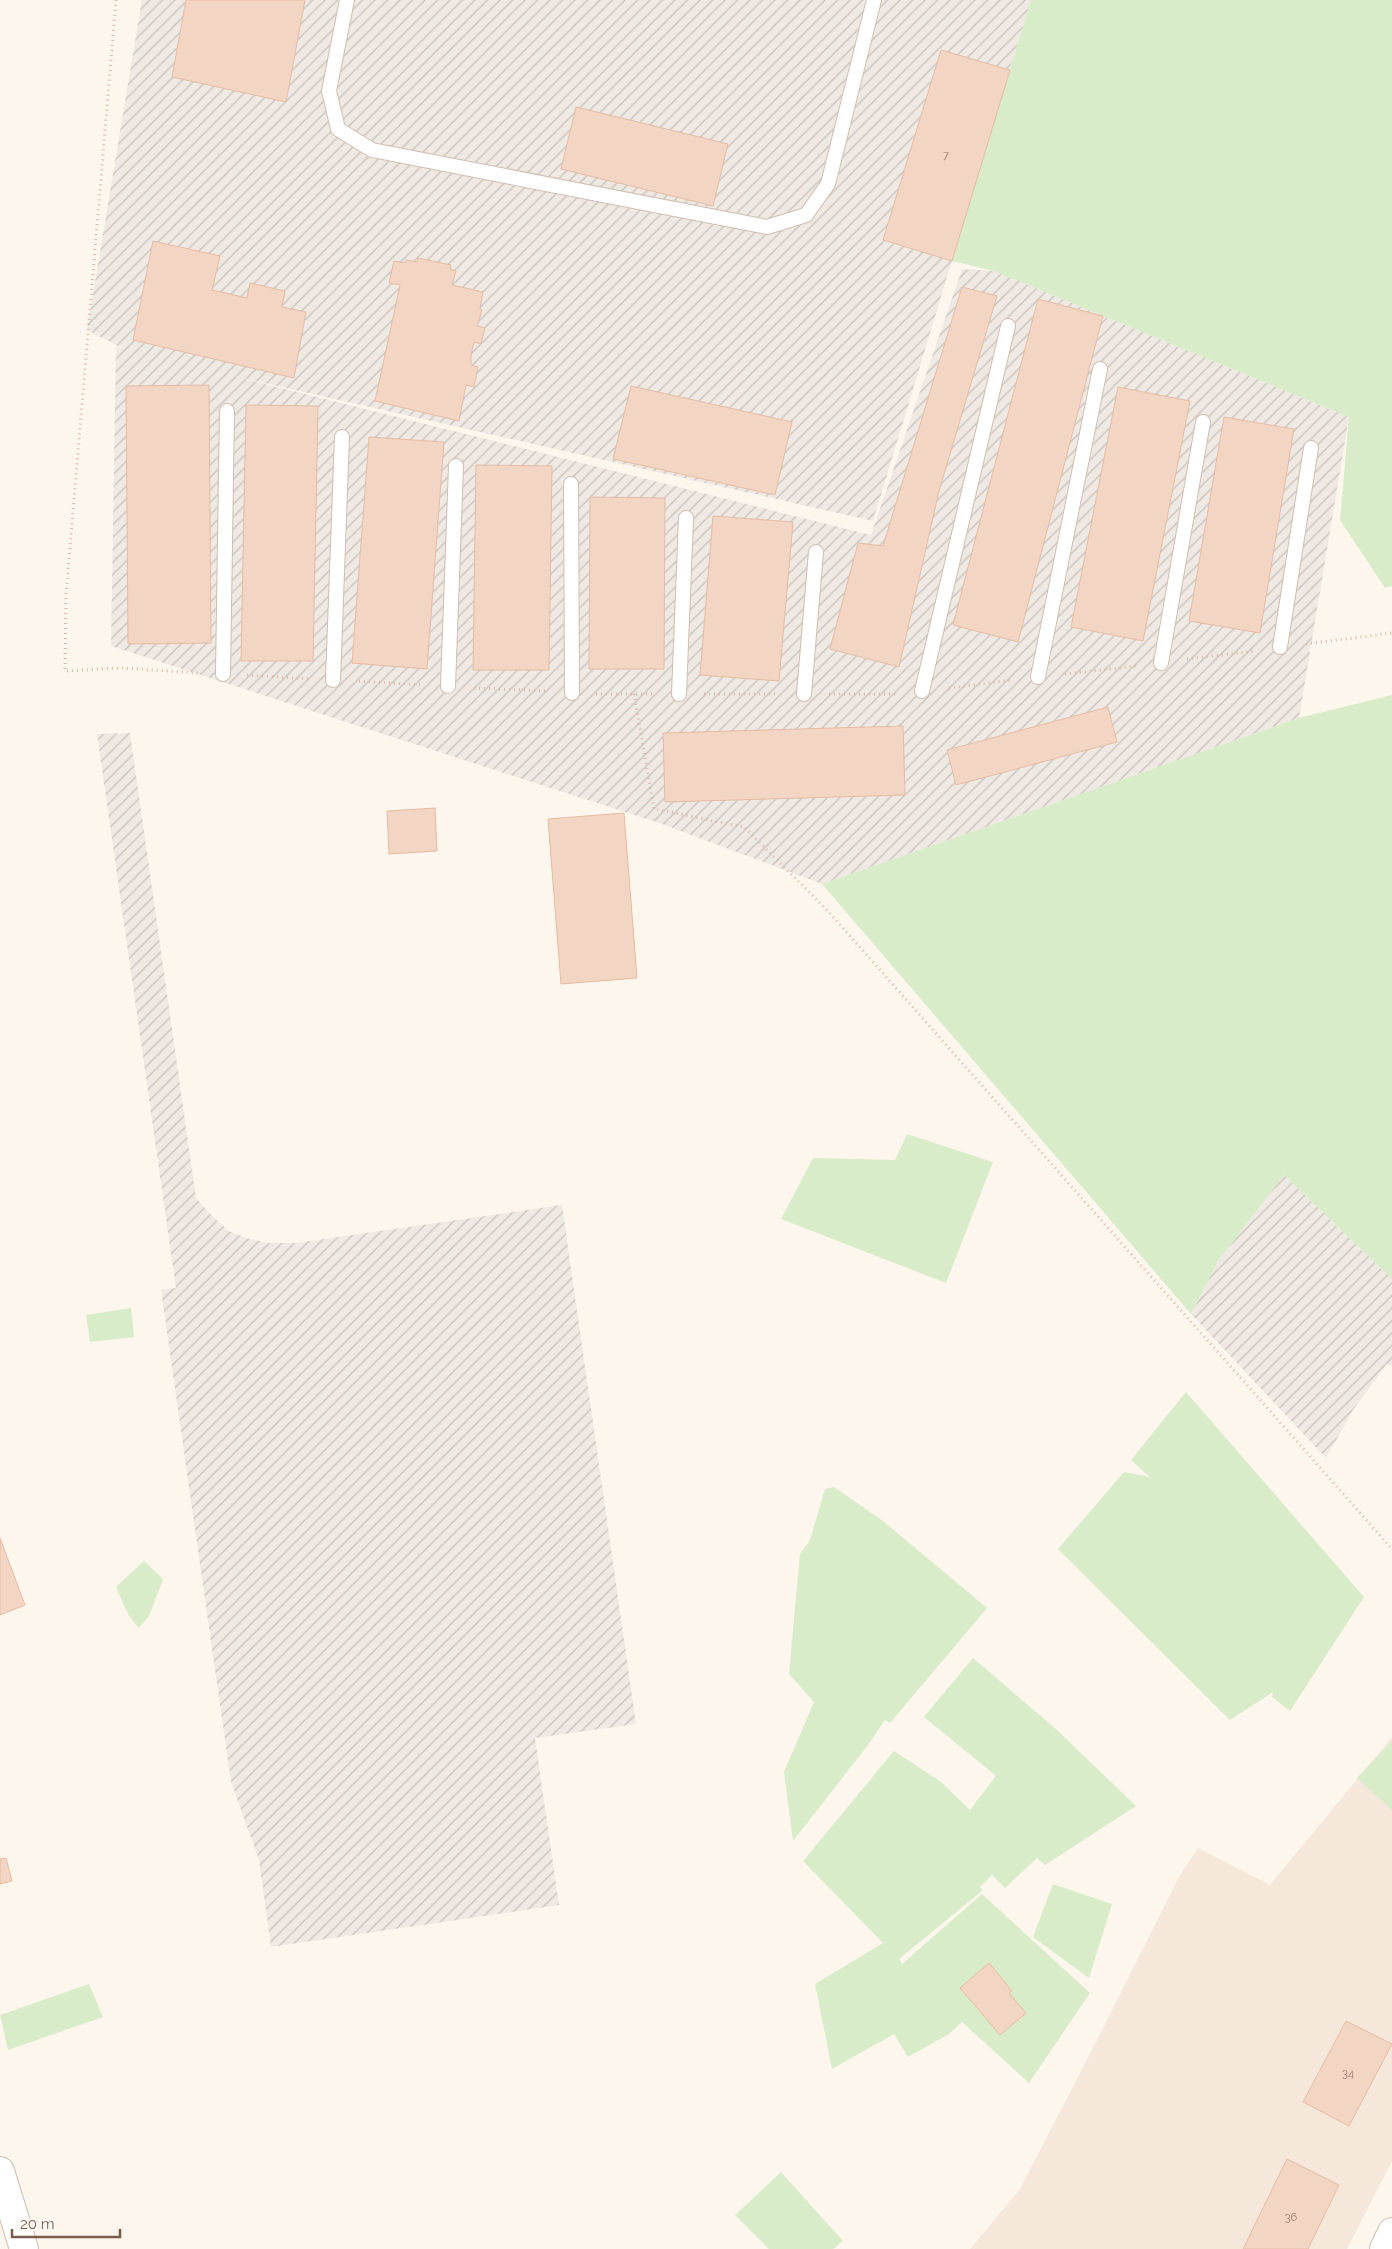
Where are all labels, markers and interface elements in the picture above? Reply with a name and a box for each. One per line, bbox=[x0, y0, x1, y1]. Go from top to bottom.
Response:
house number: 7 bbox=[943, 149, 949, 162]
house number: 34 bbox=[1342, 2067, 1354, 2080]
scale bar bbox=[12, 2206, 120, 2238]
house number: 36 bbox=[1285, 2211, 1298, 2224]
text: 20 m bbox=[20, 2215, 55, 2233]

